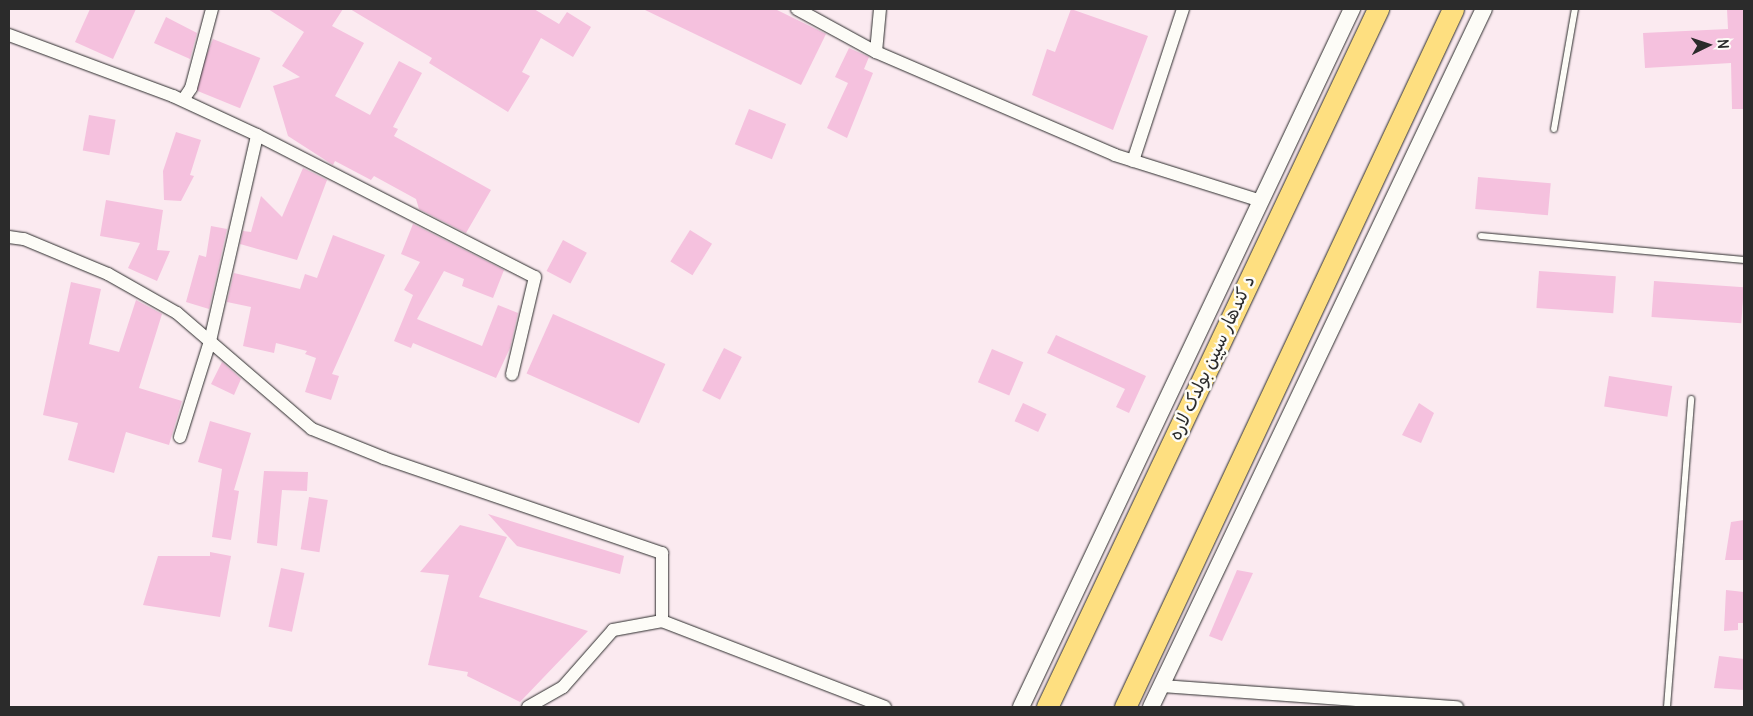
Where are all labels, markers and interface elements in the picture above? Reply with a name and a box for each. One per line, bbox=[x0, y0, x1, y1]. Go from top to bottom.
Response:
north arrow bbox=[1683, 20, 1733, 70]
text: N bbox=[1714, 38, 1732, 49]
street label: د کندهار سپین بولدک لاره bbox=[1164, 272, 1260, 444]

